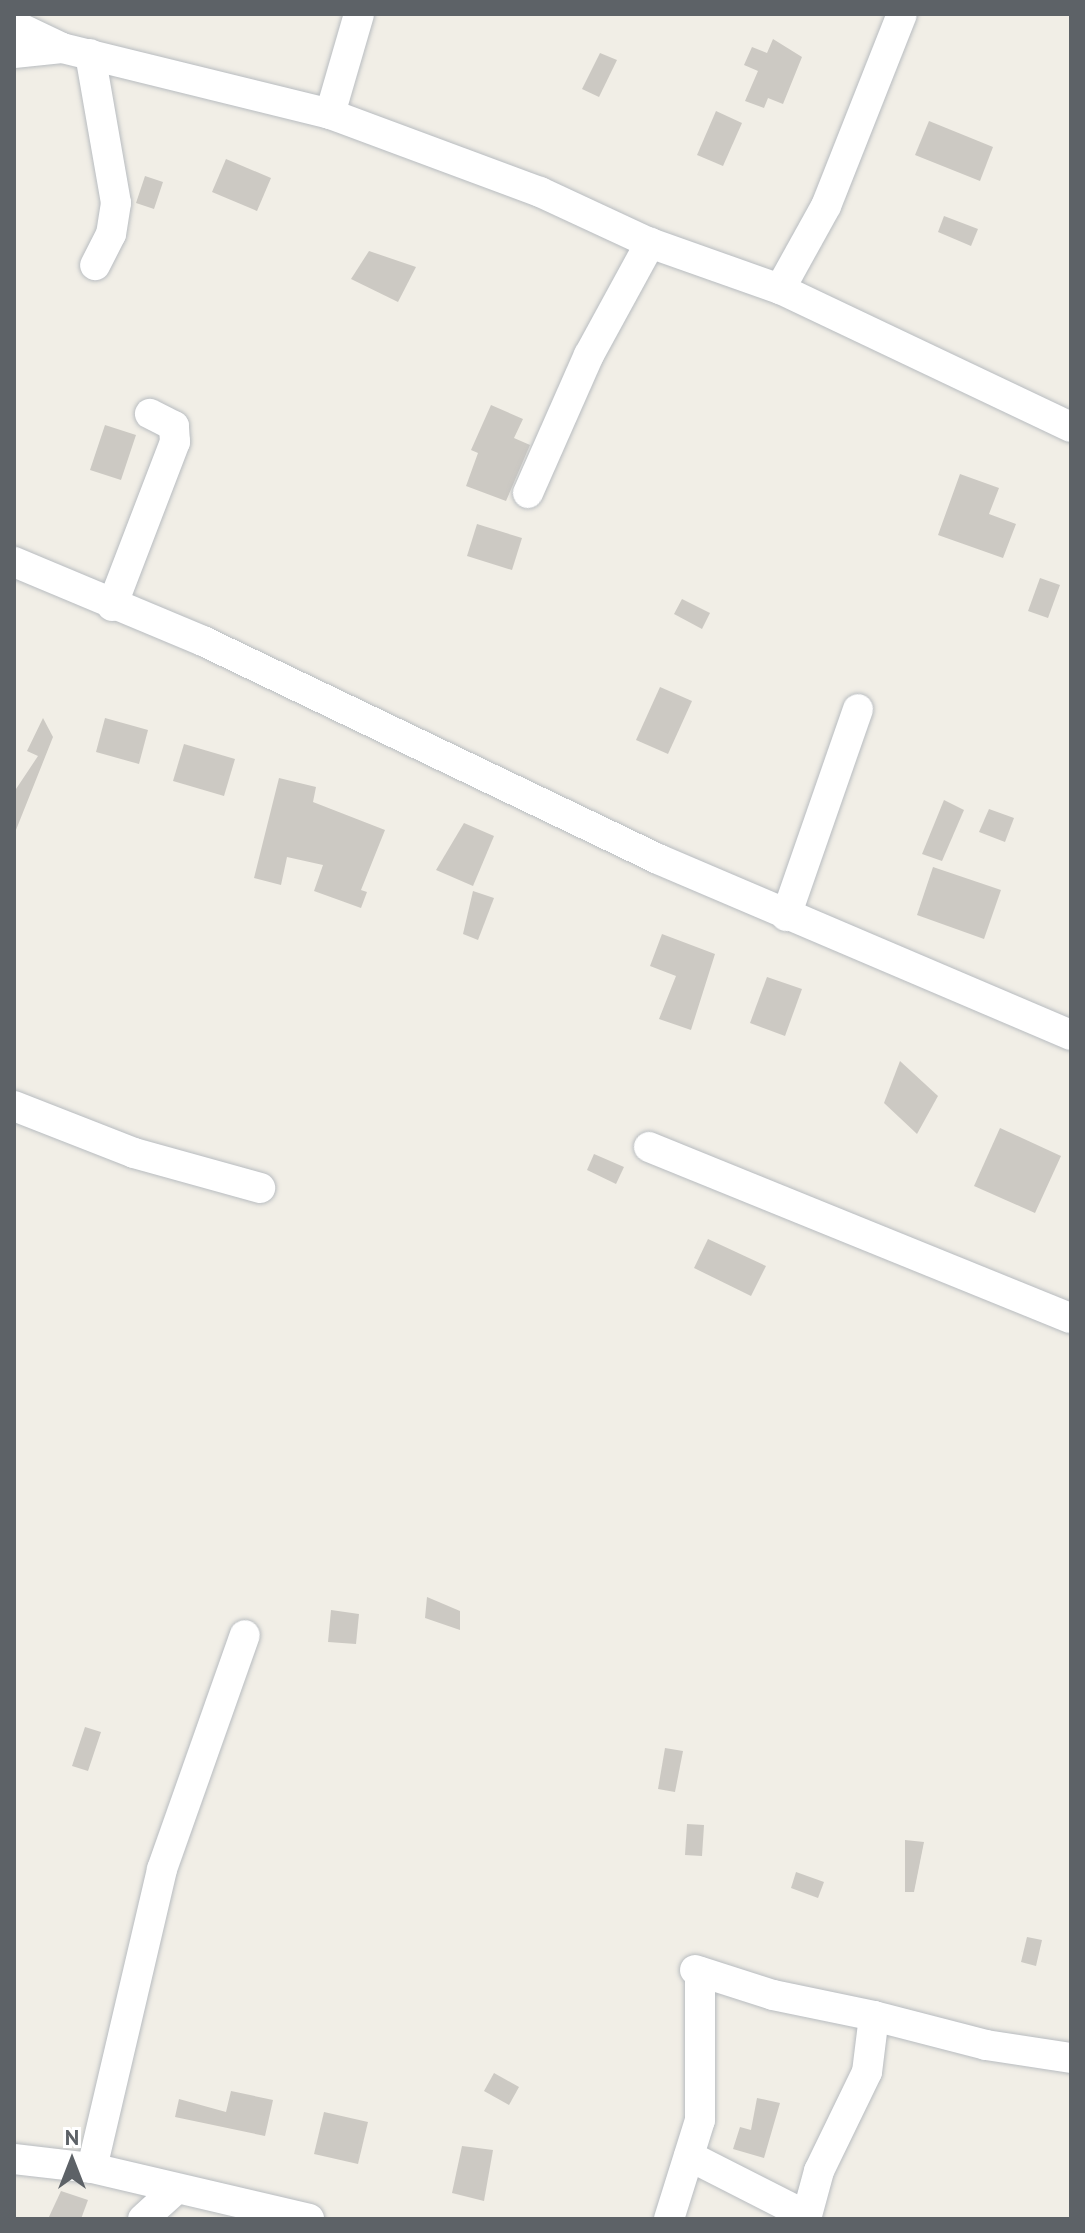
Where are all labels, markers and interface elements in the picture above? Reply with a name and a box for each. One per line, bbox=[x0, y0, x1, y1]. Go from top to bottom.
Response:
north arrow bbox=[32, 2121, 112, 2201]
text: N bbox=[65, 2123, 79, 2151]

